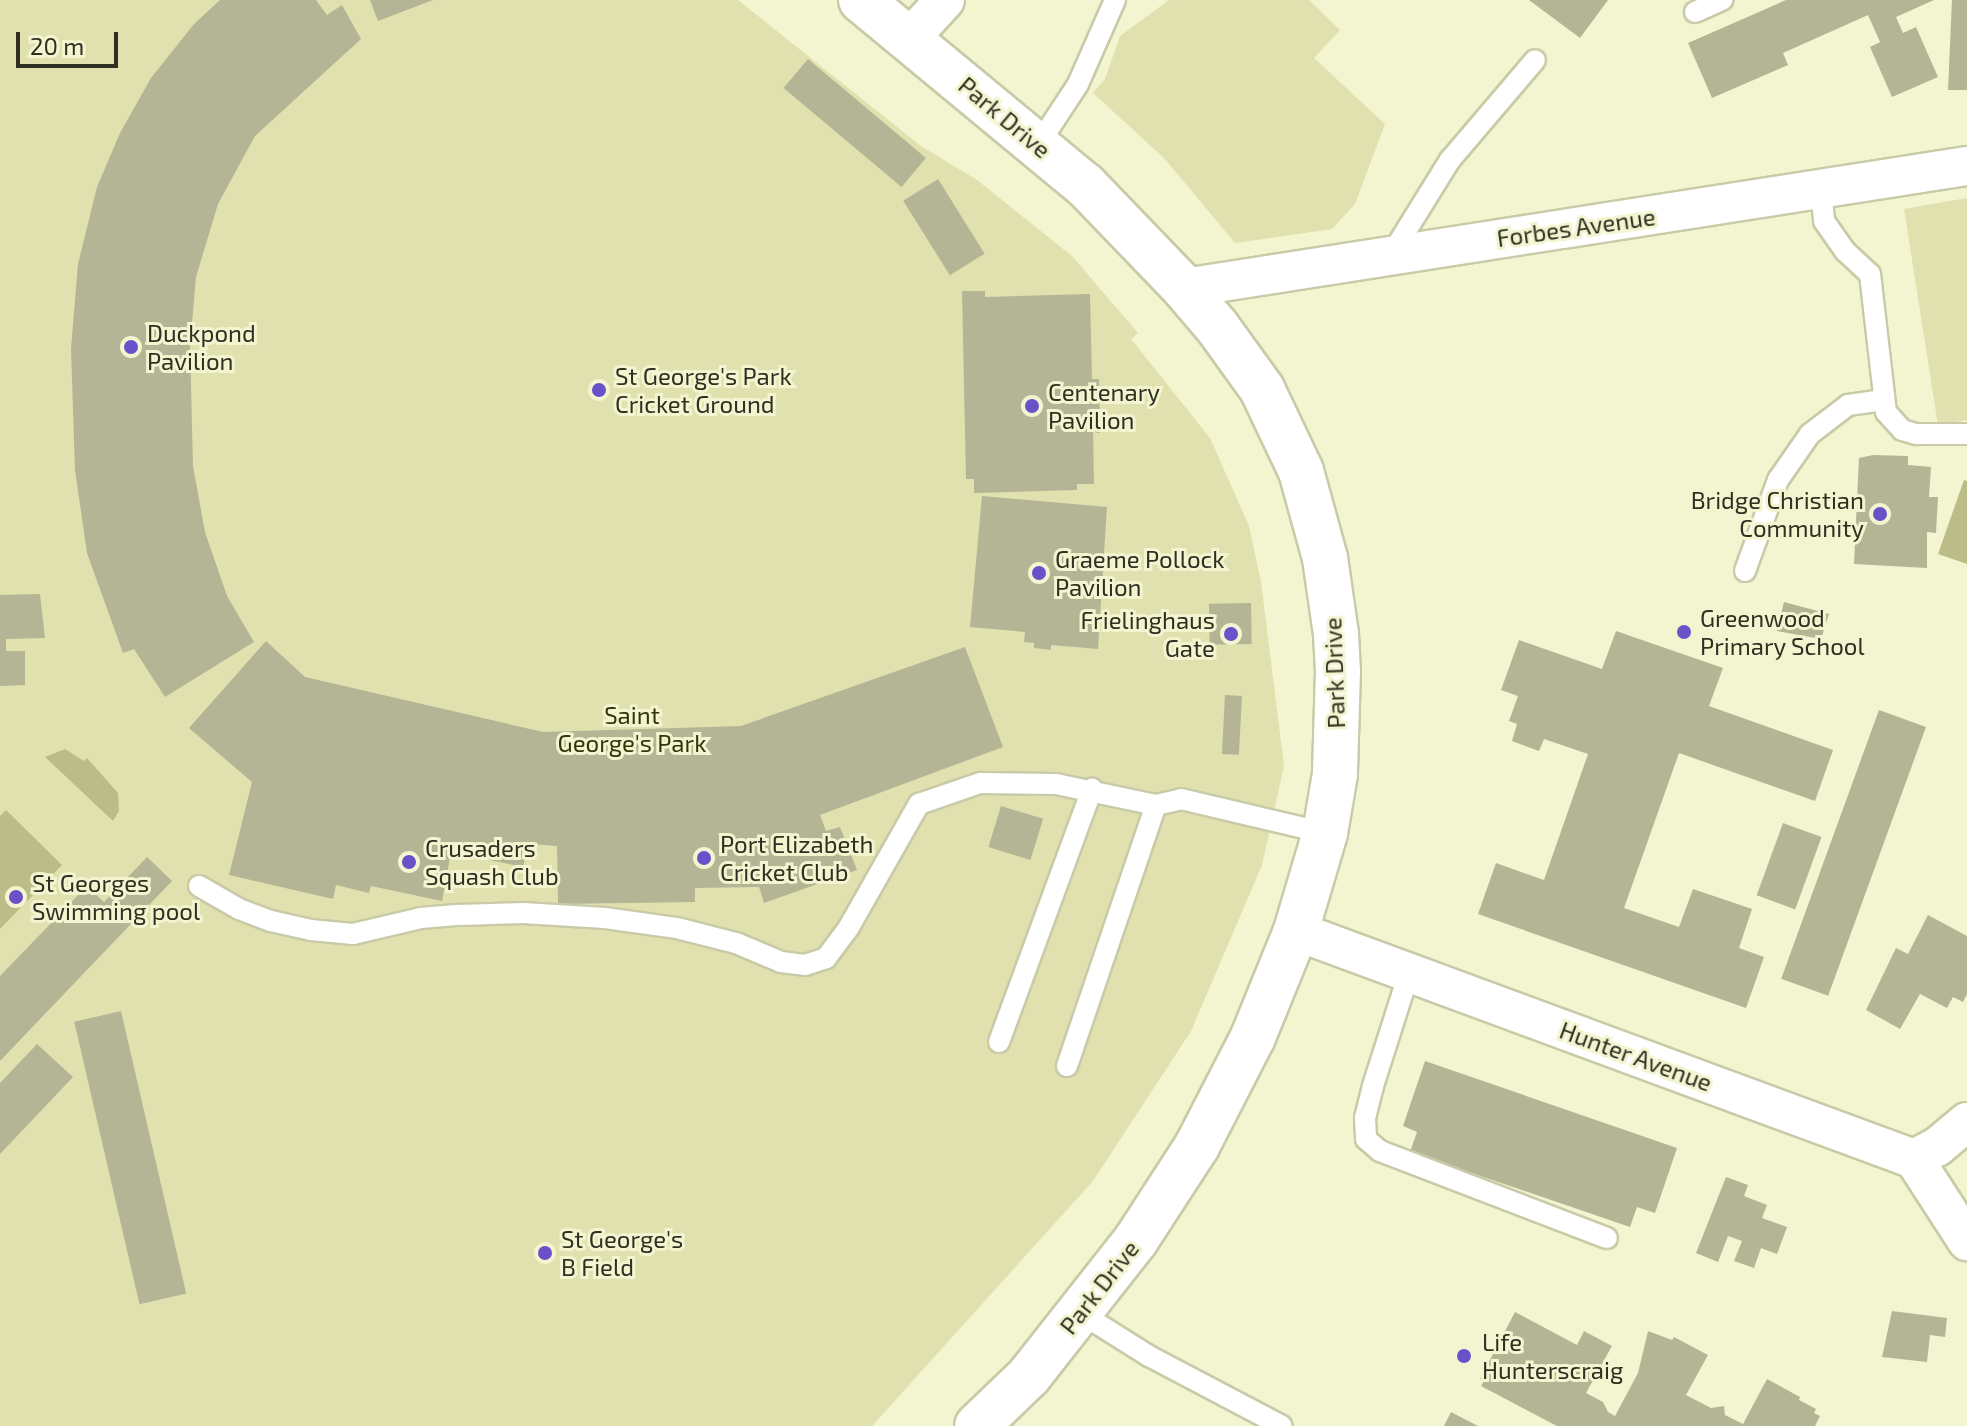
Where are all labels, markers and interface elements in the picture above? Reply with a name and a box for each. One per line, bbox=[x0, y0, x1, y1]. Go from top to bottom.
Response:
scale bar bbox=[20, 16, 122, 66]
text: 20 m bbox=[30, 31, 84, 60]
street label: Park Drive bbox=[953, 70, 1057, 164]
street label: Forbes Avenue bbox=[1495, 202, 1657, 252]
place label: Duckpond Pavilion bbox=[147, 319, 256, 375]
marker: Duckpond Pavilion bbox=[122, 338, 140, 356]
place label: St George's Park Cricket Ground bbox=[615, 362, 792, 418]
place label: Centenary Pavilion bbox=[1048, 378, 1160, 434]
marker: St George's Park Cricket Ground bbox=[590, 381, 608, 399]
marker: Centenary Pavilion bbox=[1023, 397, 1041, 415]
place label: Bridge Christian Community bbox=[1691, 486, 1864, 542]
marker: Bridge Christian Community bbox=[1871, 505, 1889, 523]
place label: Graeme Pollock Pavilion bbox=[1055, 545, 1225, 601]
marker: Graeme Pollock Pavilion bbox=[1030, 564, 1048, 582]
place label: Greenwood Primary School bbox=[1700, 604, 1865, 660]
place label: Frielinghaus Gate bbox=[1081, 606, 1215, 662]
street label: Park Drive bbox=[1318, 617, 1350, 729]
marker: Greenwood Primary School bbox=[1675, 623, 1693, 641]
marker: Frielinghaus Gate bbox=[1222, 625, 1240, 643]
park label: Saint George's Park bbox=[558, 701, 706, 757]
place label: Port Elizabeth Cricket Club bbox=[720, 830, 873, 886]
place label: Crusaders Squash Club bbox=[425, 834, 559, 890]
marker: Port Elizabeth Cricket Club bbox=[695, 849, 713, 867]
marker: Crusaders Squash Club bbox=[400, 853, 418, 871]
place label: St Georges Swimming pool bbox=[32, 869, 200, 925]
marker: St Georges Swimming pool bbox=[7, 888, 25, 906]
street label: Hunter Avenue bbox=[1555, 1015, 1717, 1097]
place label: St George's B Field bbox=[561, 1225, 683, 1281]
street label: Park Drive bbox=[1053, 1234, 1145, 1340]
marker: St George's B Field bbox=[536, 1244, 554, 1262]
place label: Life Hunterscraig bbox=[1482, 1328, 1623, 1384]
marker: Life Hunterscraig bbox=[1453, 1345, 1475, 1367]

